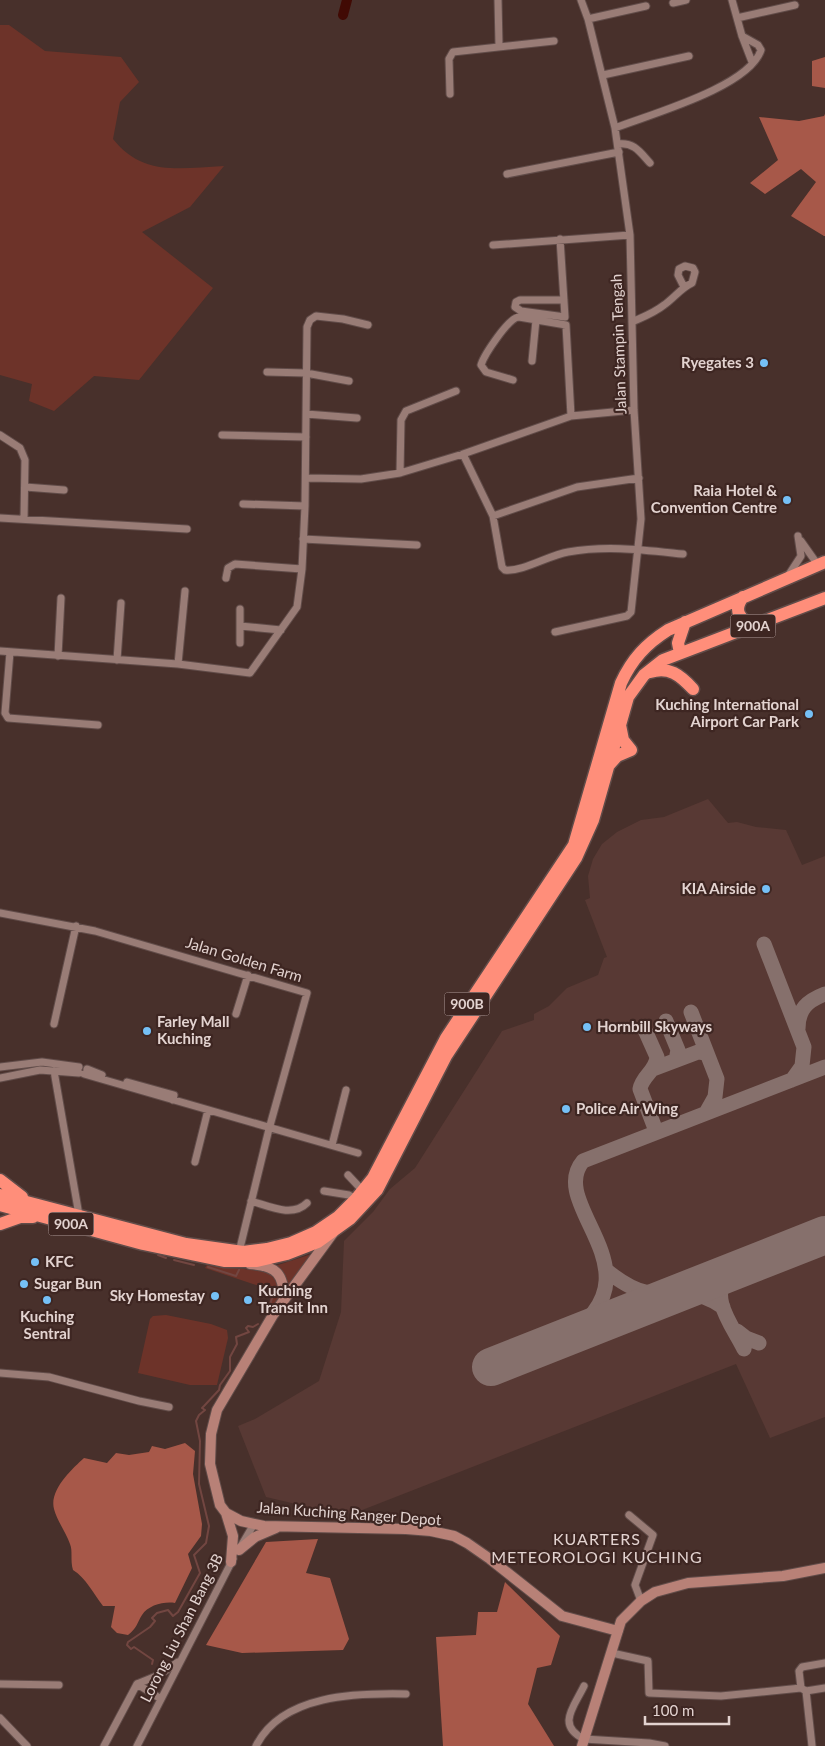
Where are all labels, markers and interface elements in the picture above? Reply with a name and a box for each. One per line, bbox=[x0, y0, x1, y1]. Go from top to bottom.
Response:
street label: Jalan Stampin Tengah bbox=[607, 274, 629, 415]
place label: Ryegates 3 bbox=[681, 353, 754, 371]
marker: Ryegates 3 bbox=[758, 357, 770, 369]
place label: Raia Hotel & Convention Centre bbox=[651, 481, 777, 516]
marker: Raia Hotel & Convention Centre bbox=[781, 494, 793, 506]
road number: 900A bbox=[730, 614, 776, 638]
place label: Kuching International Airport Car Park bbox=[655, 695, 800, 730]
marker: Kuching International Airport Car Park bbox=[803, 708, 815, 720]
place label: KIA Airside bbox=[682, 879, 756, 897]
marker: KIA Airside bbox=[760, 883, 772, 895]
street label: Jalan Golden Farm bbox=[184, 933, 305, 985]
road number: 900B bbox=[444, 992, 490, 1016]
place label: Farley Mall Kuching bbox=[157, 1012, 229, 1047]
place label: Hornbill Skyways bbox=[597, 1017, 713, 1035]
marker: Hornbill Skyways bbox=[581, 1021, 593, 1033]
marker: Farley Mall Kuching bbox=[141, 1025, 153, 1037]
place label: Police Air Wing bbox=[576, 1099, 678, 1117]
marker: Police Air Wing bbox=[560, 1103, 572, 1115]
road number: 900A bbox=[48, 1212, 94, 1236]
place label: KFC bbox=[45, 1252, 74, 1270]
marker: KFC bbox=[29, 1256, 41, 1268]
place label: Sugar Bun bbox=[34, 1274, 102, 1292]
marker: Sugar Bun bbox=[18, 1278, 30, 1290]
place label: Kuching Transit Inn bbox=[258, 1281, 328, 1316]
place label: Sky Homestay bbox=[110, 1286, 205, 1304]
marker: Sky Homestay bbox=[209, 1290, 221, 1302]
marker: Kuching Sentral bbox=[41, 1294, 53, 1306]
marker: Kuching Transit Inn bbox=[242, 1294, 254, 1306]
place label: Kuching Sentral bbox=[20, 1307, 74, 1342]
street label: Jalan Kuching Ranger Depot bbox=[256, 1498, 442, 1528]
district label: KUARTERS METEOROLOGI KUCHING bbox=[491, 1529, 703, 1566]
street label: Lorong Liu Shan Bang 3B bbox=[136, 1550, 226, 1705]
scale bar bbox=[645, 1694, 729, 1726]
text: 100 m bbox=[652, 1701, 694, 1719]

